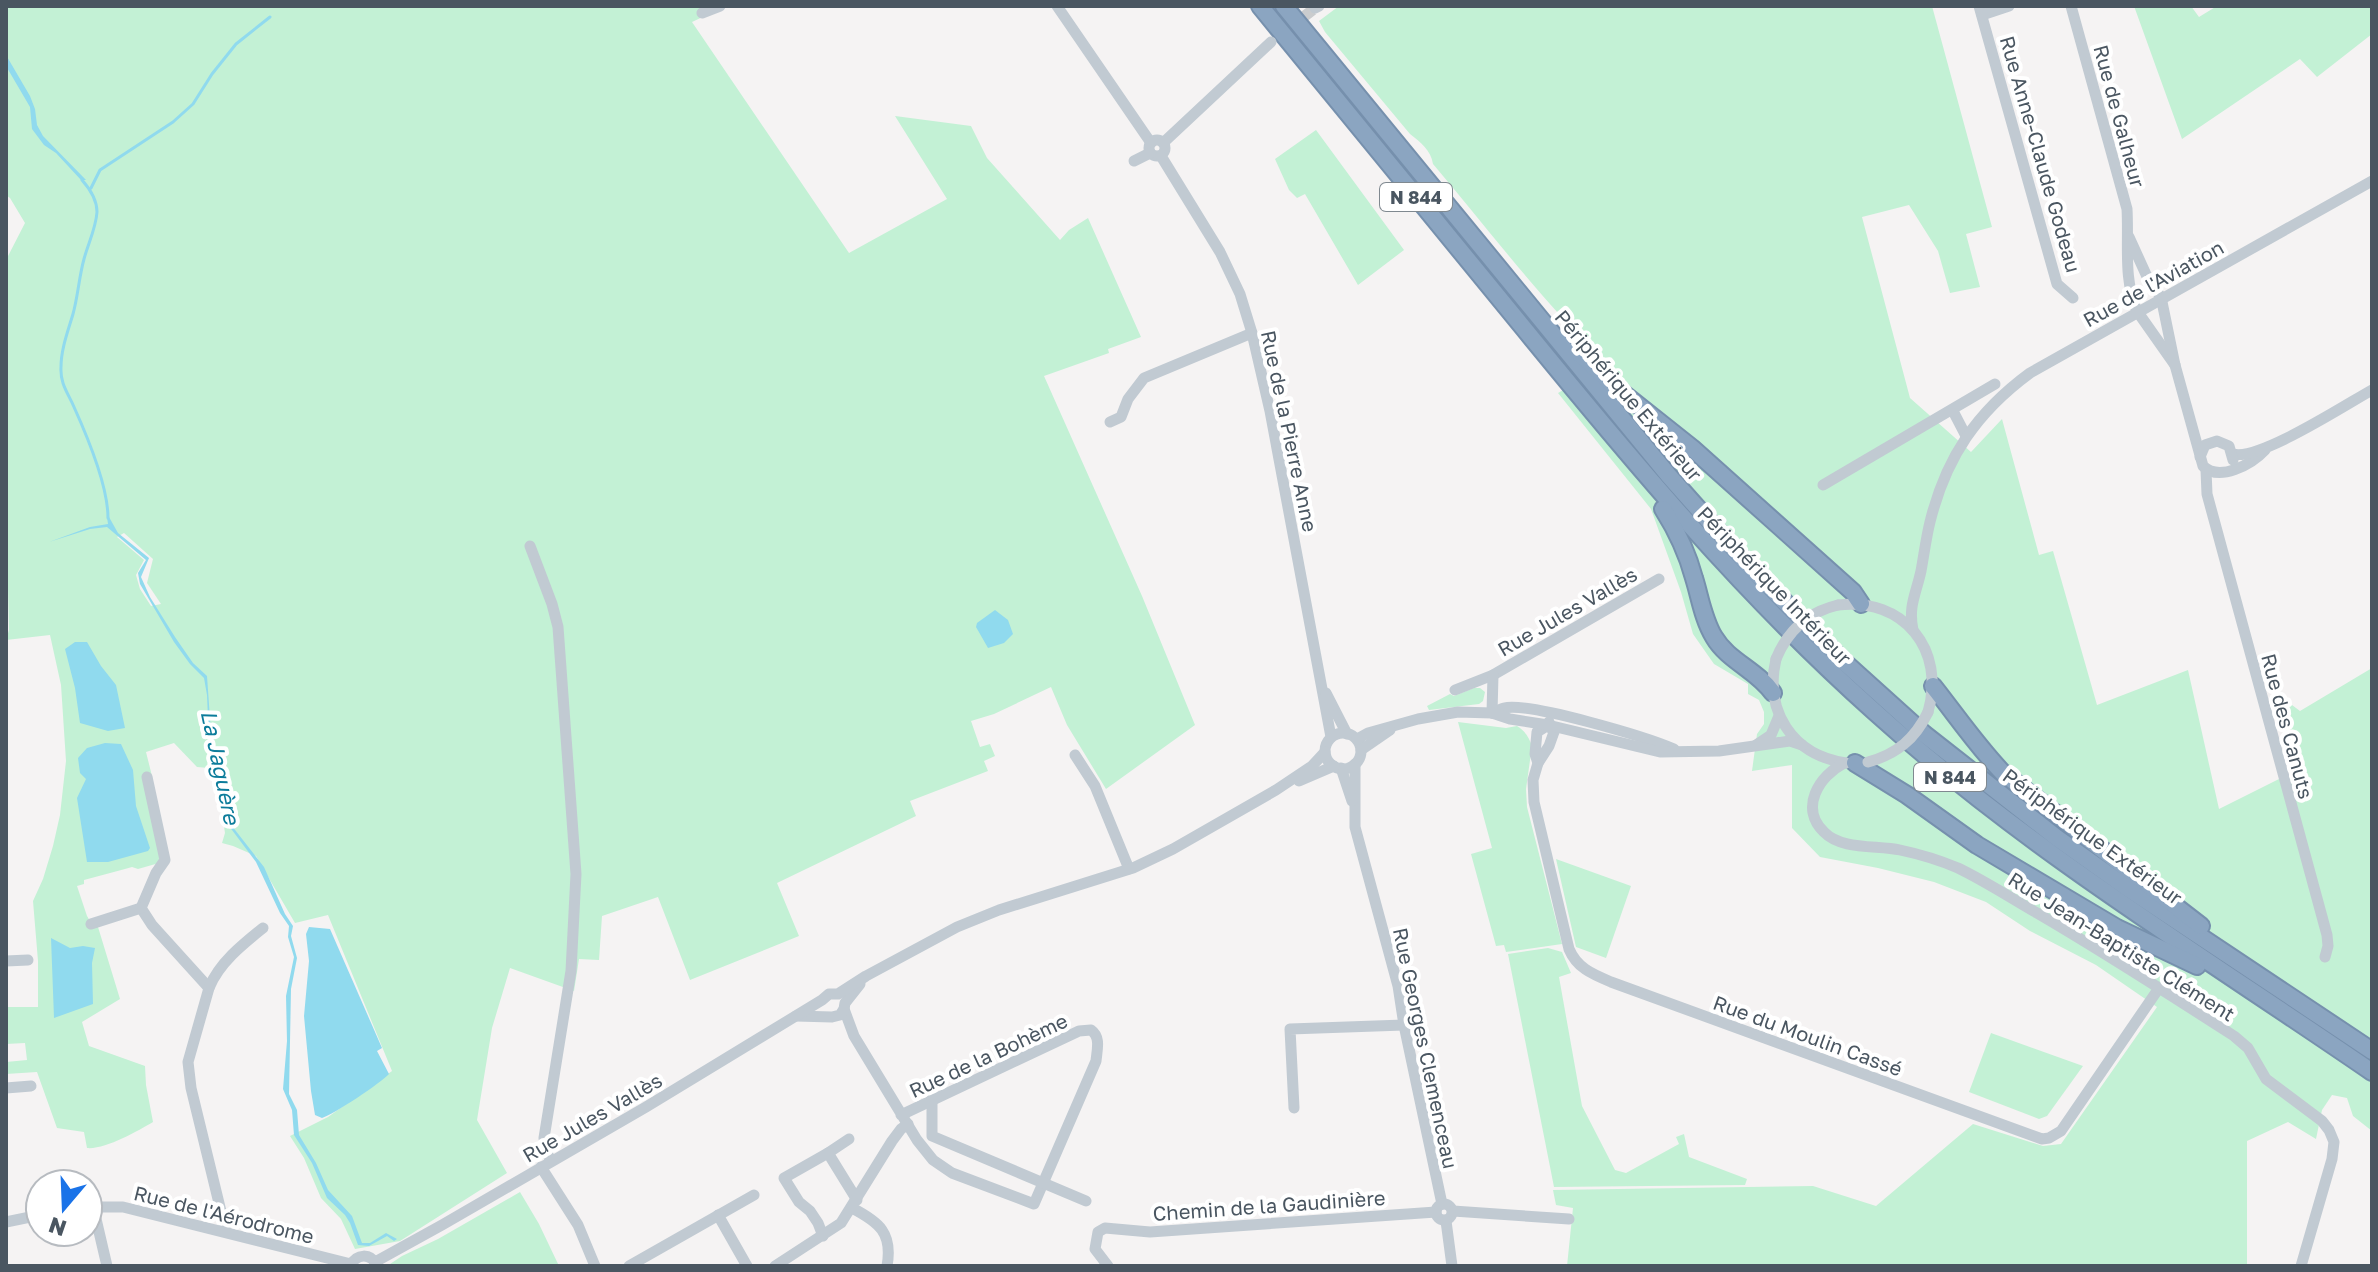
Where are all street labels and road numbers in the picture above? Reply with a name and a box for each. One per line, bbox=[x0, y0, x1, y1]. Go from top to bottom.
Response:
street label: Rue Anne-Claude Godeau bbox=[1996, 33, 2086, 275]
street label: Rue de Galheur bbox=[2089, 42, 2151, 190]
road number: N 844 bbox=[1380, 183, 1452, 211]
street label: Rue de l'Aviation bbox=[2079, 235, 2227, 331]
street label: Périphérique Extérieur bbox=[1550, 305, 1708, 486]
street label: Rue de la Pierre Anne bbox=[1257, 328, 1323, 534]
street label: Périphérique Intérieur bbox=[1693, 501, 1857, 669]
street label: Rue Jules Vallès bbox=[1493, 561, 1641, 661]
street label: Rue des Canuts bbox=[2257, 651, 2319, 801]
road number: N 844 bbox=[1914, 763, 1986, 791]
street label: Périphérique Extérieur bbox=[1999, 763, 2188, 909]
street label: Rue Jean-Baptiste Clément bbox=[2004, 866, 2240, 1026]
street label: Rue Georges Clemenceau bbox=[1389, 925, 1463, 1171]
street label: Rue du Moulin Cassé bbox=[1710, 990, 1906, 1080]
street label: Rue de la Bohème bbox=[905, 1008, 1071, 1102]
street label: Rue Jules Vallès bbox=[518, 1067, 666, 1167]
street label: Rue de l'Aérodrome bbox=[131, 1180, 317, 1248]
street label: Chemin de la Gaudinière bbox=[1152, 1185, 1386, 1225]

